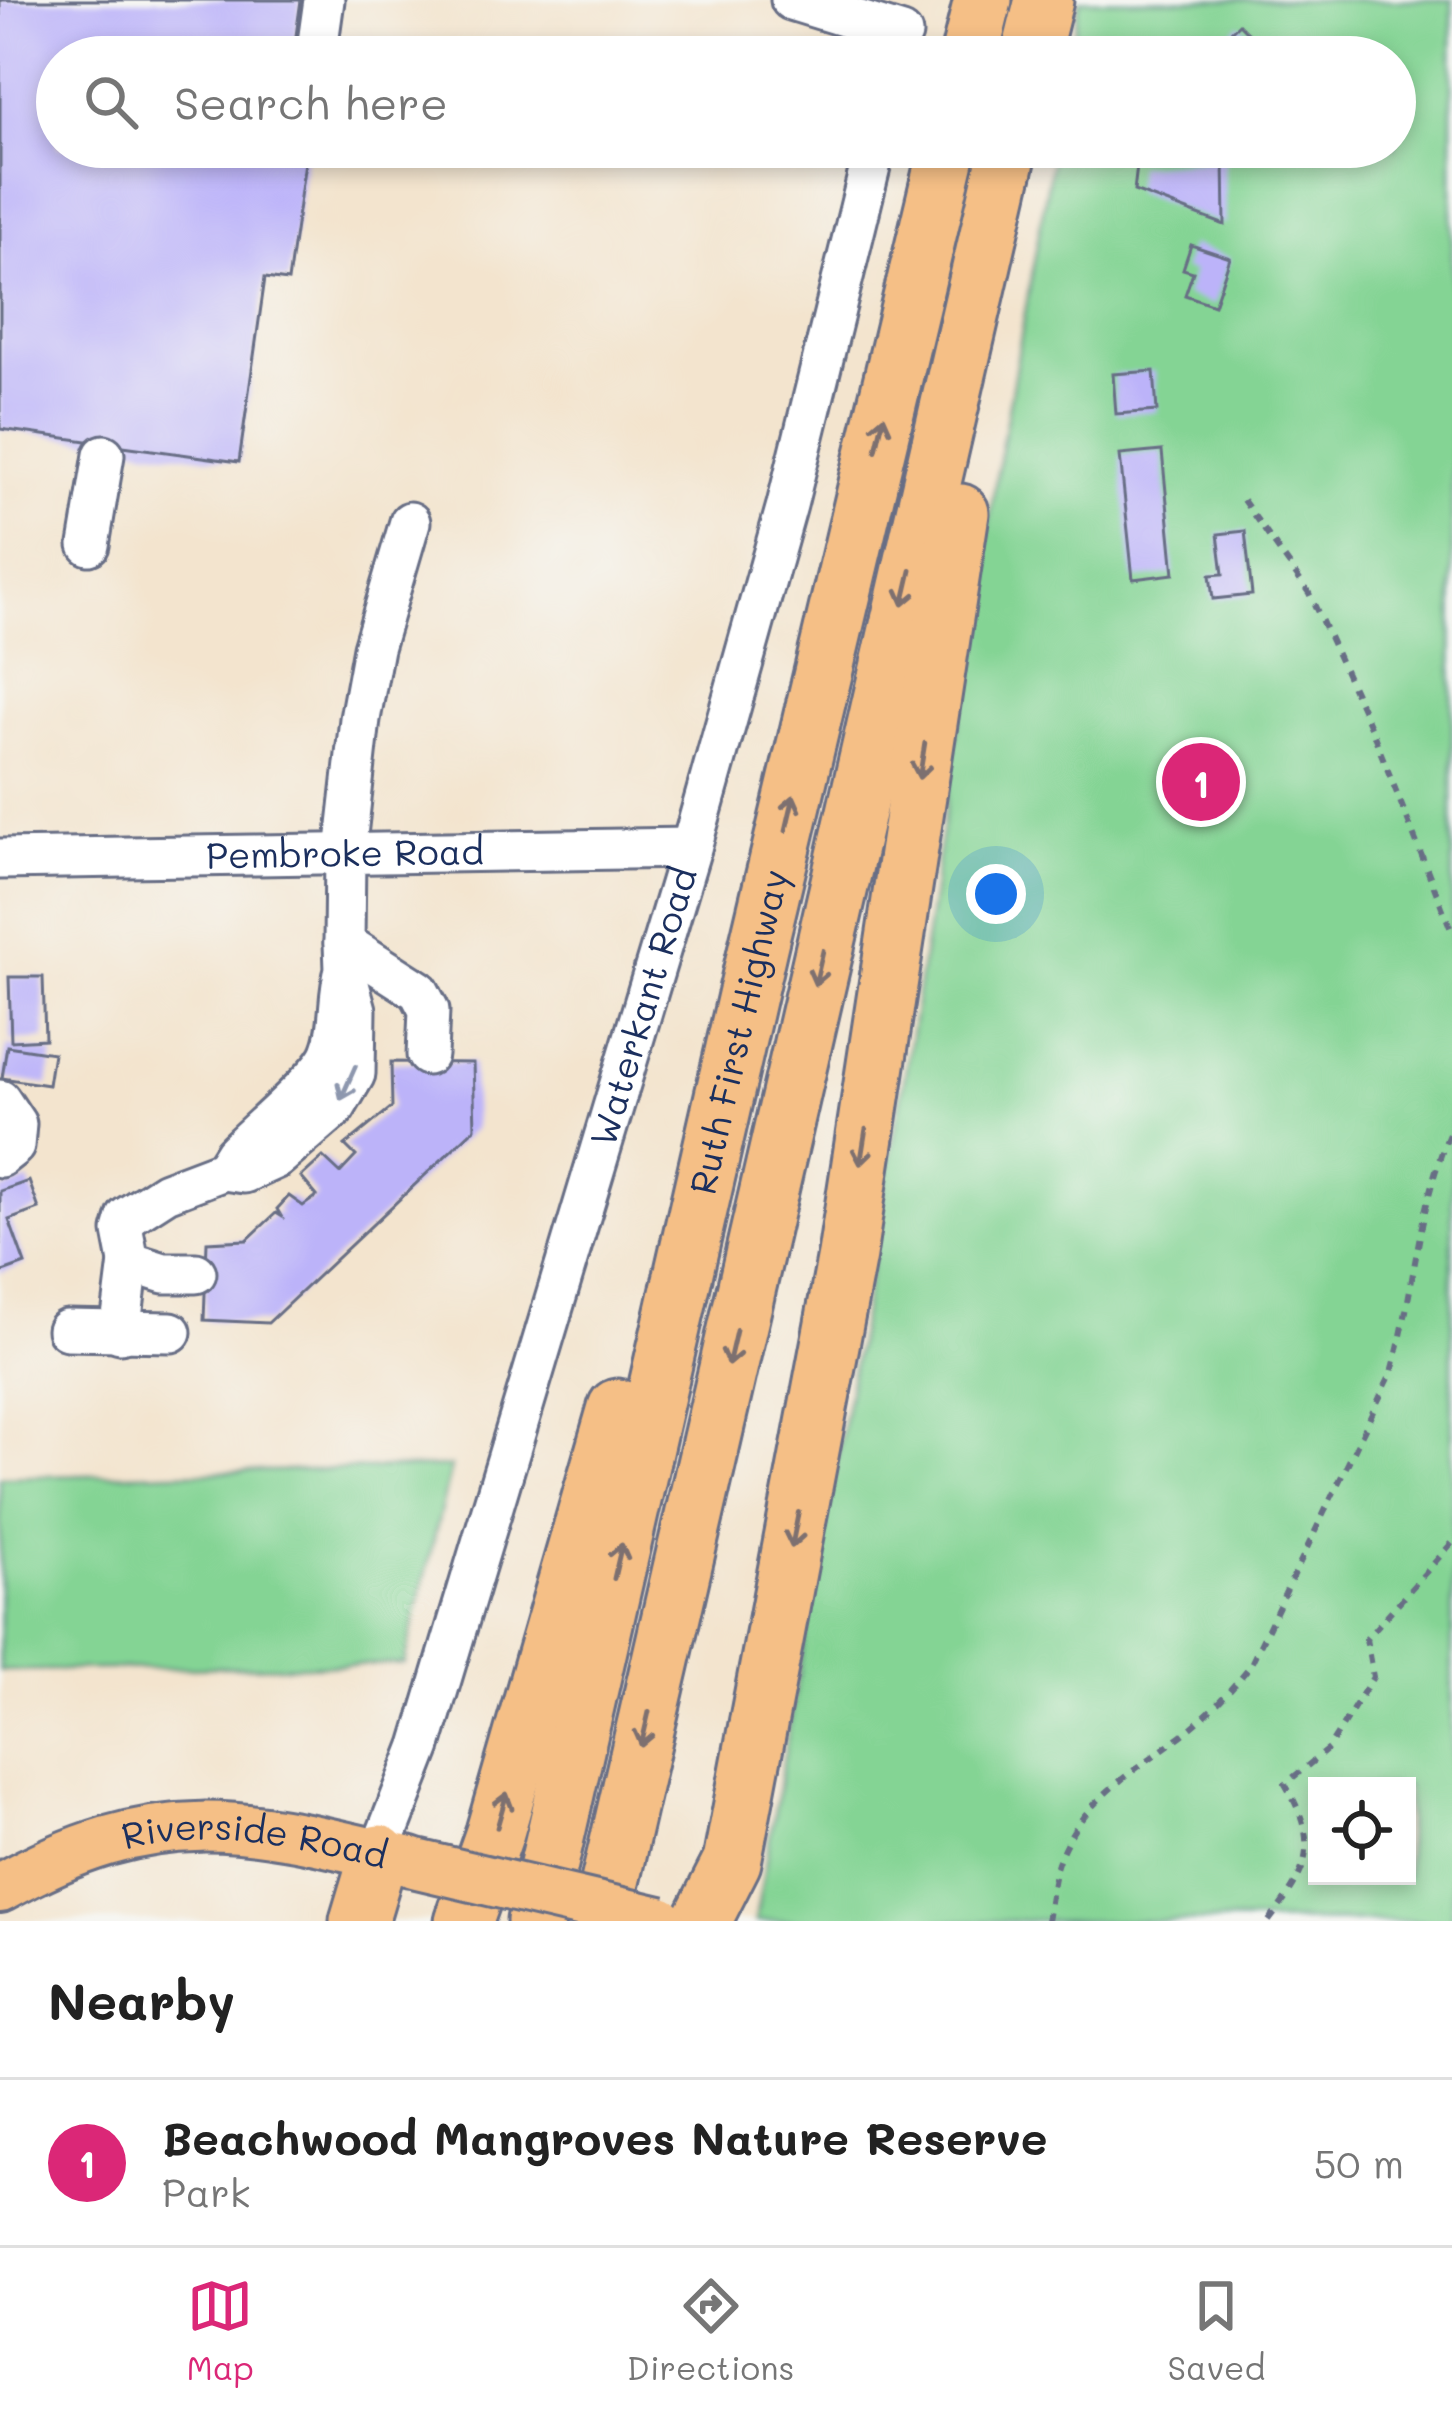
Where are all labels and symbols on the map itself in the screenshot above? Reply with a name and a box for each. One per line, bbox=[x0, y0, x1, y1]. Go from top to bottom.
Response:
one-way arrow bbox=[870, 415, 892, 453]
one-way arrow bbox=[895, 569, 918, 607]
pin: 1 bbox=[1162, 737, 1240, 827]
one-way arrow bbox=[909, 741, 932, 780]
one-way arrow bbox=[780, 794, 802, 832]
street label: Pembroke Road bbox=[206, 826, 484, 878]
street label: Waterkant Road bbox=[578, 861, 706, 1151]
your location bbox=[966, 864, 1026, 924]
street label: Ruth First Highway bbox=[677, 865, 799, 1198]
one-way arrow bbox=[807, 949, 830, 987]
one-way arrow bbox=[336, 1064, 358, 1100]
one-way arrow bbox=[851, 1126, 874, 1165]
one-way arrow bbox=[720, 1329, 742, 1367]
one-way arrow bbox=[783, 1510, 805, 1549]
one-way arrow bbox=[608, 1543, 631, 1581]
one-way arrow bbox=[633, 1709, 655, 1747]
one-way arrow bbox=[492, 1792, 514, 1830]
street label: Riverside Road bbox=[117, 1802, 393, 1877]

